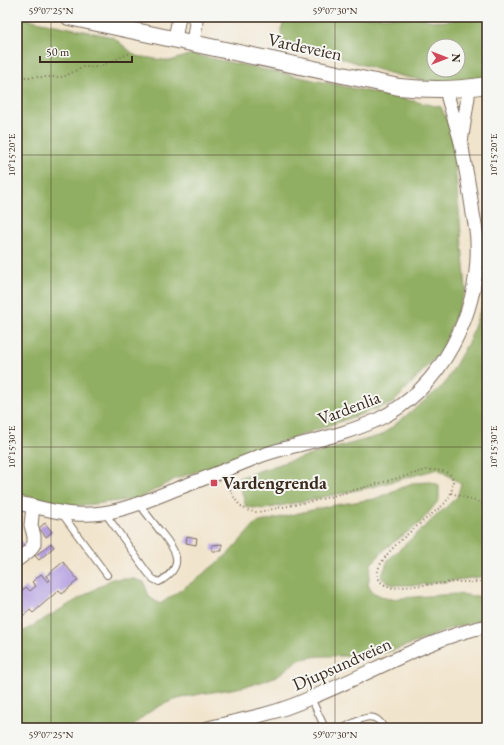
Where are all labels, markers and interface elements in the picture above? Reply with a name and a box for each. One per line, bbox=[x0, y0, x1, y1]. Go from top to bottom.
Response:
text: 59°07'25"N bbox=[29, 4, 74, 17]
text: 59°07'30"N bbox=[313, 4, 358, 17]
street label: Vardeveien bbox=[266, 27, 345, 66]
scale bar bbox=[40, 38, 132, 64]
north arrow bbox=[426, 38, 466, 78]
text: 50 m bbox=[46, 44, 70, 60]
text: N bbox=[449, 54, 463, 63]
text: 10°15'20"E bbox=[5, 133, 18, 176]
text: 10°15'20"E bbox=[487, 133, 500, 176]
street label: Vardenlia bbox=[314, 385, 384, 430]
text: 10°15'30"E bbox=[5, 425, 18, 468]
text: 10°15'30"E bbox=[487, 425, 500, 468]
place label: Vardengrenda bbox=[222, 471, 327, 494]
marker: Vardengrenda bbox=[209, 478, 219, 488]
street label: Djupsundveien bbox=[289, 631, 395, 696]
text: 59°07'25"N bbox=[29, 728, 74, 741]
text: 59°07'30"N bbox=[313, 728, 358, 741]

